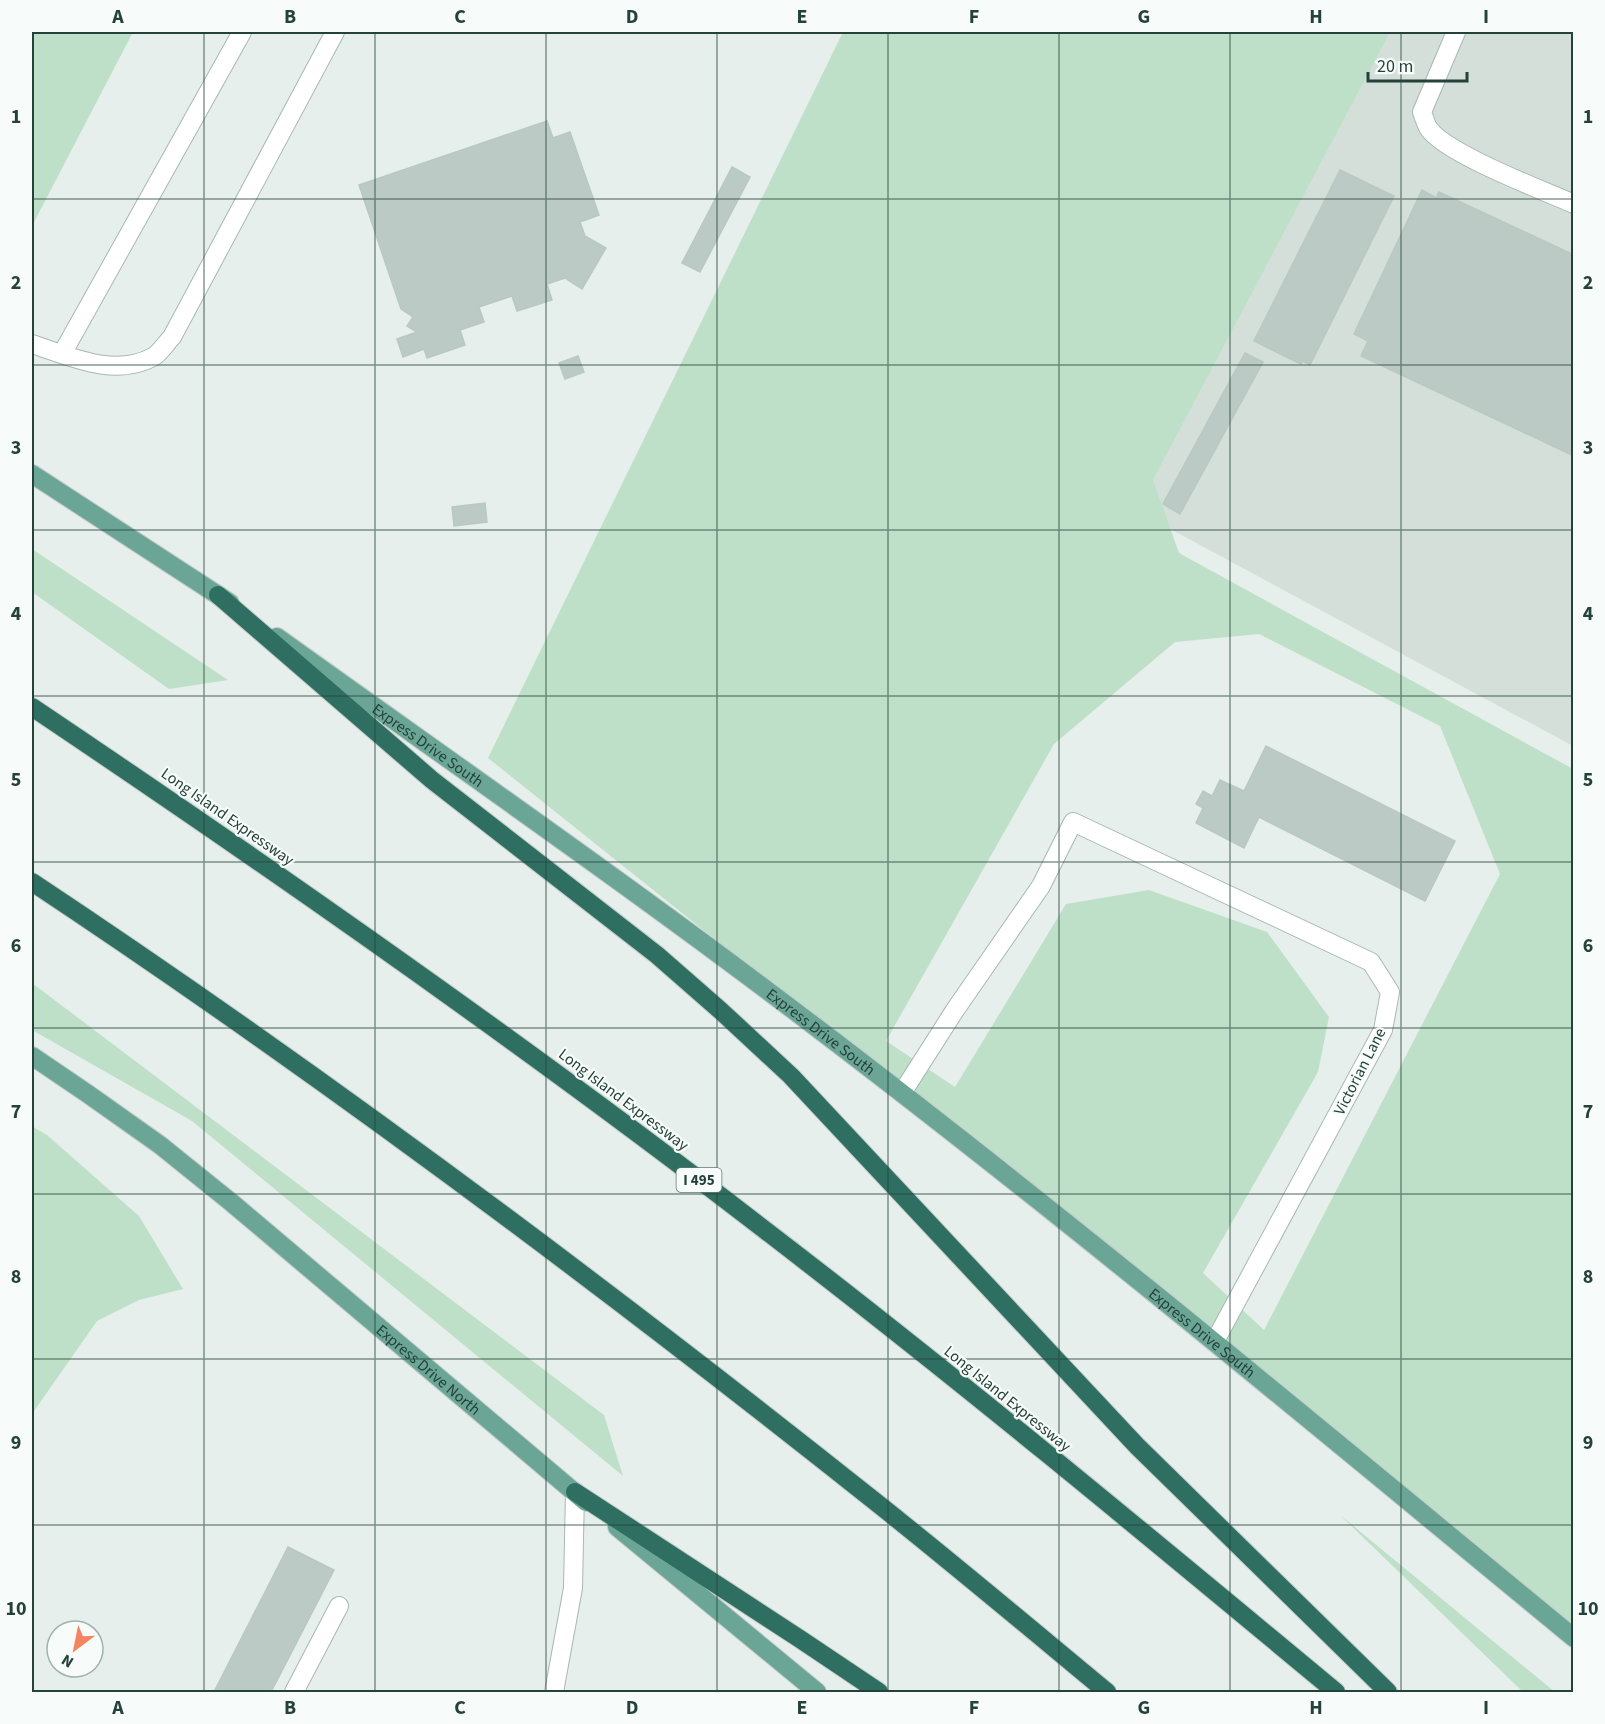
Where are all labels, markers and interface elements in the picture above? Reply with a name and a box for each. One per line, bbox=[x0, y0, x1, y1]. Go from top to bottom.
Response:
text: A bbox=[111, 3, 124, 31]
text: B bbox=[284, 3, 296, 31]
text: C bbox=[454, 3, 466, 31]
text: D bbox=[626, 3, 638, 31]
text: E bbox=[797, 3, 807, 31]
text: F bbox=[969, 3, 979, 31]
text: G bbox=[1138, 3, 1150, 31]
text: H bbox=[1309, 3, 1323, 31]
text: I bbox=[1483, 3, 1489, 31]
scale bar bbox=[1368, 45, 1467, 83]
text: 20 m bbox=[1377, 54, 1413, 79]
text: 1 bbox=[11, 103, 21, 131]
text: 1 bbox=[1583, 103, 1593, 131]
text: 2 bbox=[11, 269, 21, 297]
text: 2 bbox=[1583, 269, 1593, 297]
text: 3 bbox=[11, 434, 21, 462]
text: 3 bbox=[1583, 434, 1593, 462]
text: 4 bbox=[11, 600, 22, 628]
text: 4 bbox=[1583, 600, 1594, 628]
street label: Express Drive South bbox=[368, 698, 488, 793]
street label: Long Island Expressway bbox=[157, 763, 299, 871]
text: 5 bbox=[11, 766, 21, 794]
text: 5 bbox=[1583, 766, 1593, 794]
text: 6 bbox=[11, 932, 21, 960]
text: 6 bbox=[1583, 932, 1593, 960]
street label: Express Drive South bbox=[761, 983, 880, 1081]
street label: Victorian Lane bbox=[1328, 1024, 1391, 1119]
street label: Long Island Expressway bbox=[554, 1044, 693, 1156]
text: 7 bbox=[11, 1098, 21, 1126]
text: 7 bbox=[1583, 1098, 1593, 1126]
road number: I 495 bbox=[676, 1168, 722, 1192]
text: 8 bbox=[11, 1263, 21, 1291]
text: 8 bbox=[1583, 1263, 1593, 1291]
street label: Express Drive South bbox=[1144, 1283, 1260, 1383]
street label: Express Drive North bbox=[371, 1319, 485, 1421]
street label: Long Island Expressway bbox=[939, 1341, 1076, 1457]
text: 9 bbox=[11, 1429, 21, 1457]
text: 9 bbox=[1583, 1429, 1593, 1457]
text: 10 bbox=[5, 1595, 27, 1623]
text: 10 bbox=[1577, 1595, 1599, 1623]
north arrow bbox=[45, 1619, 105, 1679]
text: N bbox=[57, 1649, 78, 1673]
text: A bbox=[111, 1694, 124, 1722]
text: B bbox=[284, 1694, 296, 1722]
text: C bbox=[454, 1694, 466, 1722]
text: D bbox=[626, 1694, 638, 1722]
text: E bbox=[797, 1694, 807, 1722]
text: F bbox=[969, 1694, 979, 1722]
text: G bbox=[1138, 1694, 1150, 1722]
text: H bbox=[1309, 1694, 1323, 1722]
text: I bbox=[1483, 1694, 1489, 1722]

